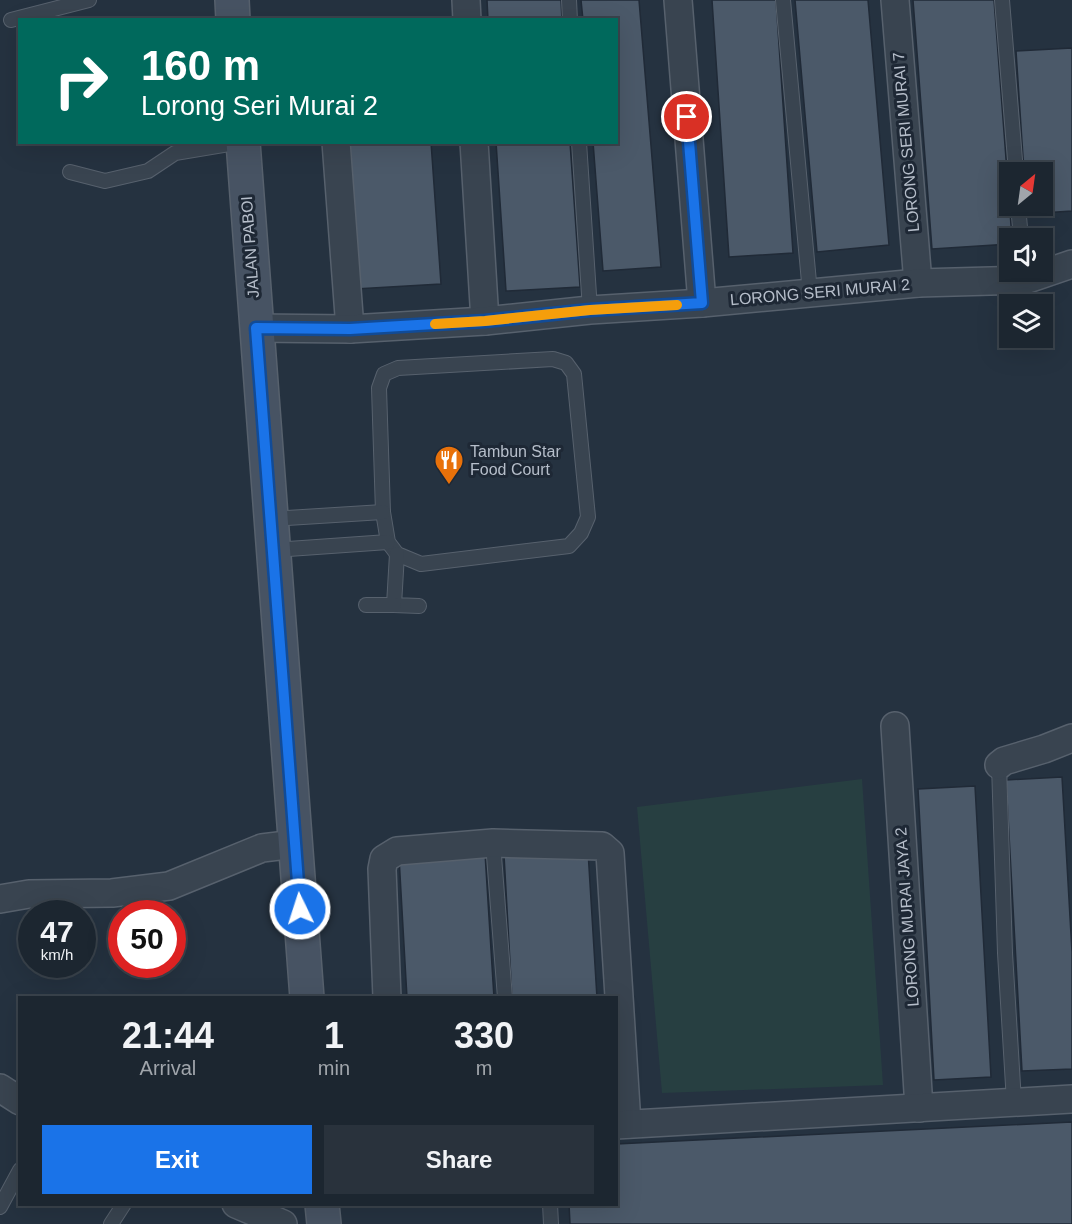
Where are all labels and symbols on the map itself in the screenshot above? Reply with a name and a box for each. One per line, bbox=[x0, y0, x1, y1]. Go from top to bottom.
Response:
street label: LORONG SERI MURAI 7 bbox=[890, 51, 922, 233]
pin bbox=[661, 91, 712, 142]
north arrow bbox=[999, 162, 1053, 216]
street label: JALAN PABOI bbox=[238, 196, 262, 298]
street label: LORONG SERI MURAI 2 bbox=[729, 276, 911, 308]
place label: Tambun Star Food Court bbox=[470, 443, 561, 478]
restaurant icon: Tambun Star Food Court bbox=[433, 444, 465, 486]
street label: LORONG MURAI JAYA 2 bbox=[892, 827, 922, 1007]
position arrow bbox=[268, 877, 332, 941]
speed limit sign: 50 bbox=[108, 900, 186, 978]

